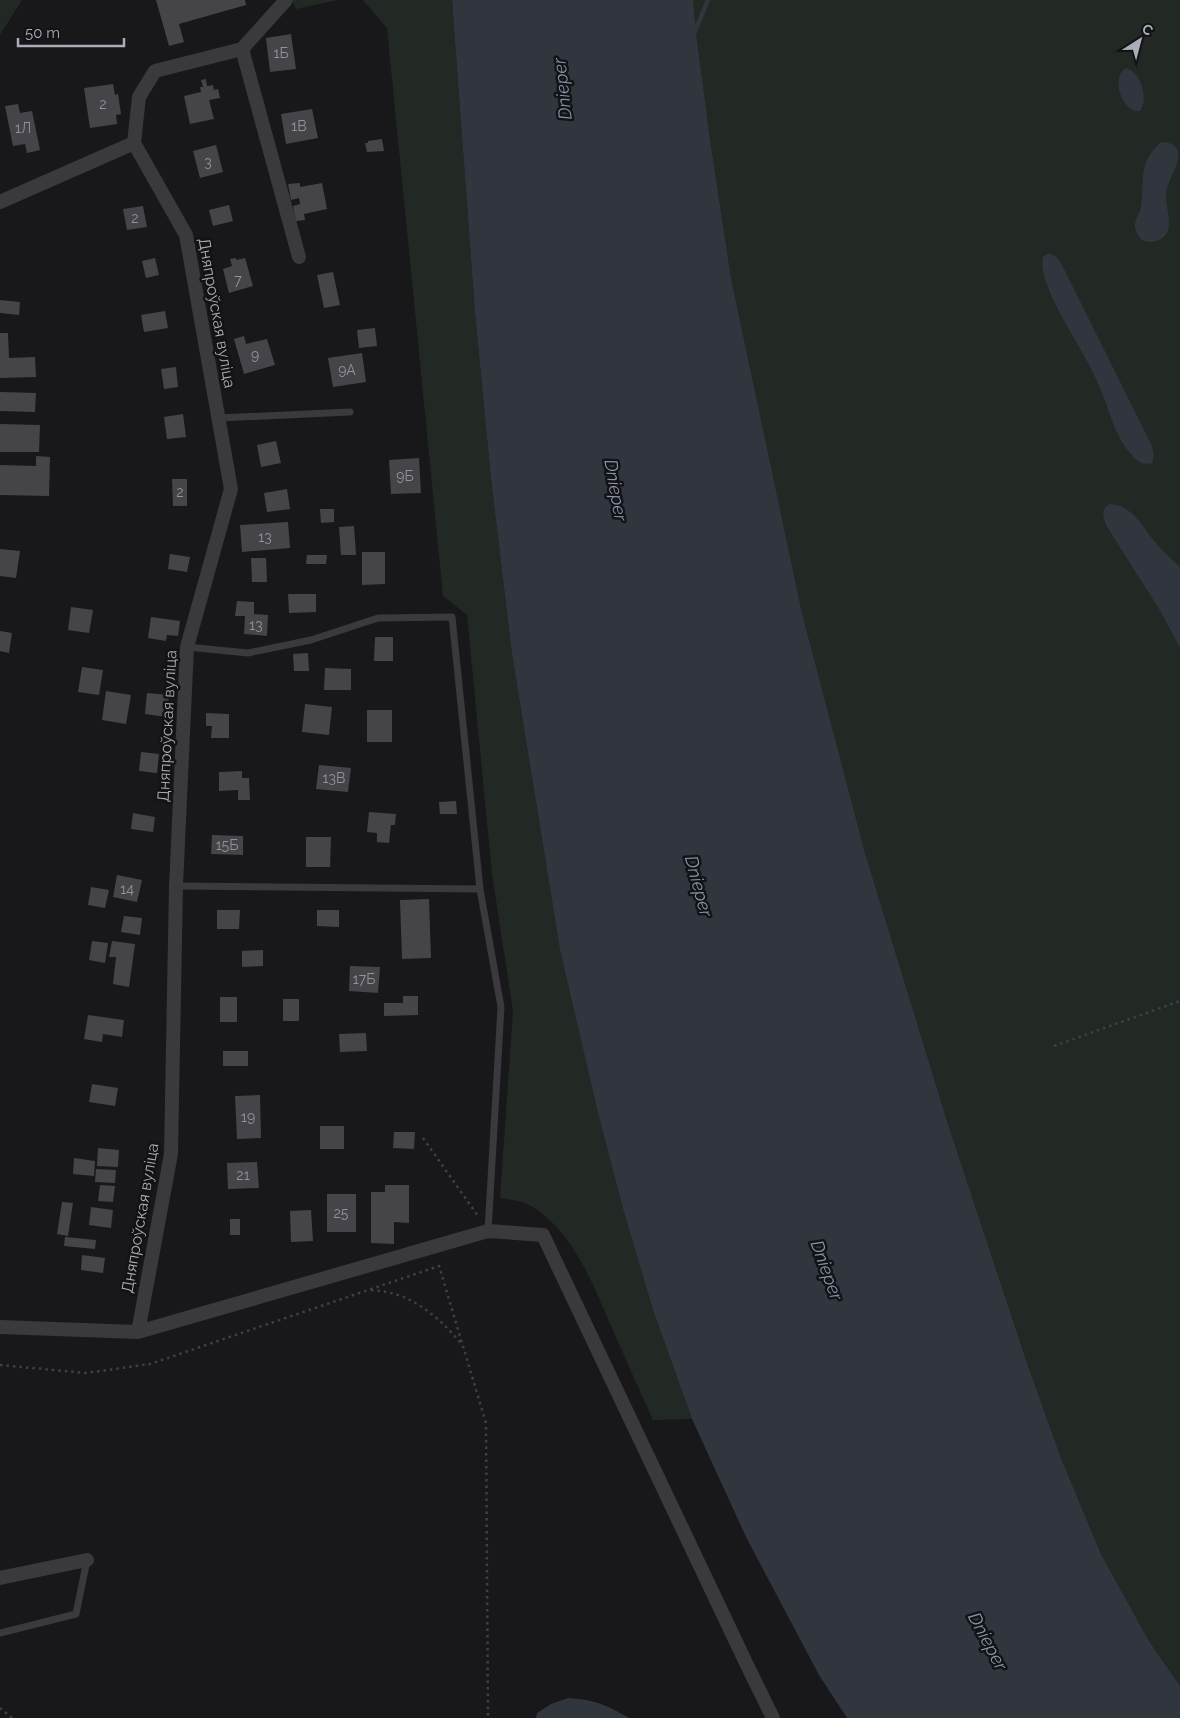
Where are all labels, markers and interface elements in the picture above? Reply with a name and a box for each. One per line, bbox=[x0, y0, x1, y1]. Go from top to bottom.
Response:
scale bar bbox=[18, 15, 124, 47]
north arrow bbox=[1115, 15, 1165, 65]
text: С bbox=[1139, 20, 1157, 39]
text: 50 m bbox=[25, 24, 60, 42]
house number: 1Б bbox=[273, 45, 289, 61]
water label: Dnieper bbox=[548, 56, 576, 121]
house number: 2 bbox=[99, 96, 107, 112]
house number: 1В bbox=[291, 118, 307, 134]
house number: 1Л bbox=[15, 120, 31, 136]
house number: 3 bbox=[204, 154, 212, 170]
house number: 2 bbox=[131, 210, 139, 226]
street label: Дняпроўская вуліца bbox=[194, 236, 240, 390]
house number: 7 bbox=[234, 272, 242, 288]
house number: 9 bbox=[251, 347, 259, 363]
house number: 9А bbox=[338, 362, 356, 378]
water label: Dnieper bbox=[600, 457, 632, 523]
house number: 9Б bbox=[396, 468, 414, 484]
house number: 2 bbox=[176, 484, 184, 500]
house number: 13 bbox=[258, 529, 272, 545]
house number: 13 bbox=[249, 617, 263, 633]
street label: Дняпроўская вуліца bbox=[154, 650, 180, 802]
house number: 13В bbox=[323, 770, 345, 786]
house number: 15Б bbox=[216, 837, 238, 853]
water label: Dnieper bbox=[681, 853, 717, 920]
house number: 14 bbox=[120, 881, 134, 897]
house number: 17Б bbox=[353, 971, 375, 987]
house number: 19 bbox=[241, 1109, 255, 1125]
street label: Дняпроўская вуліца bbox=[117, 1141, 163, 1295]
house number: 21 bbox=[236, 1167, 250, 1183]
house number: 25 bbox=[334, 1205, 349, 1221]
water label: Dnieper bbox=[806, 1237, 848, 1304]
water label: Dnieper bbox=[964, 1609, 1012, 1674]

